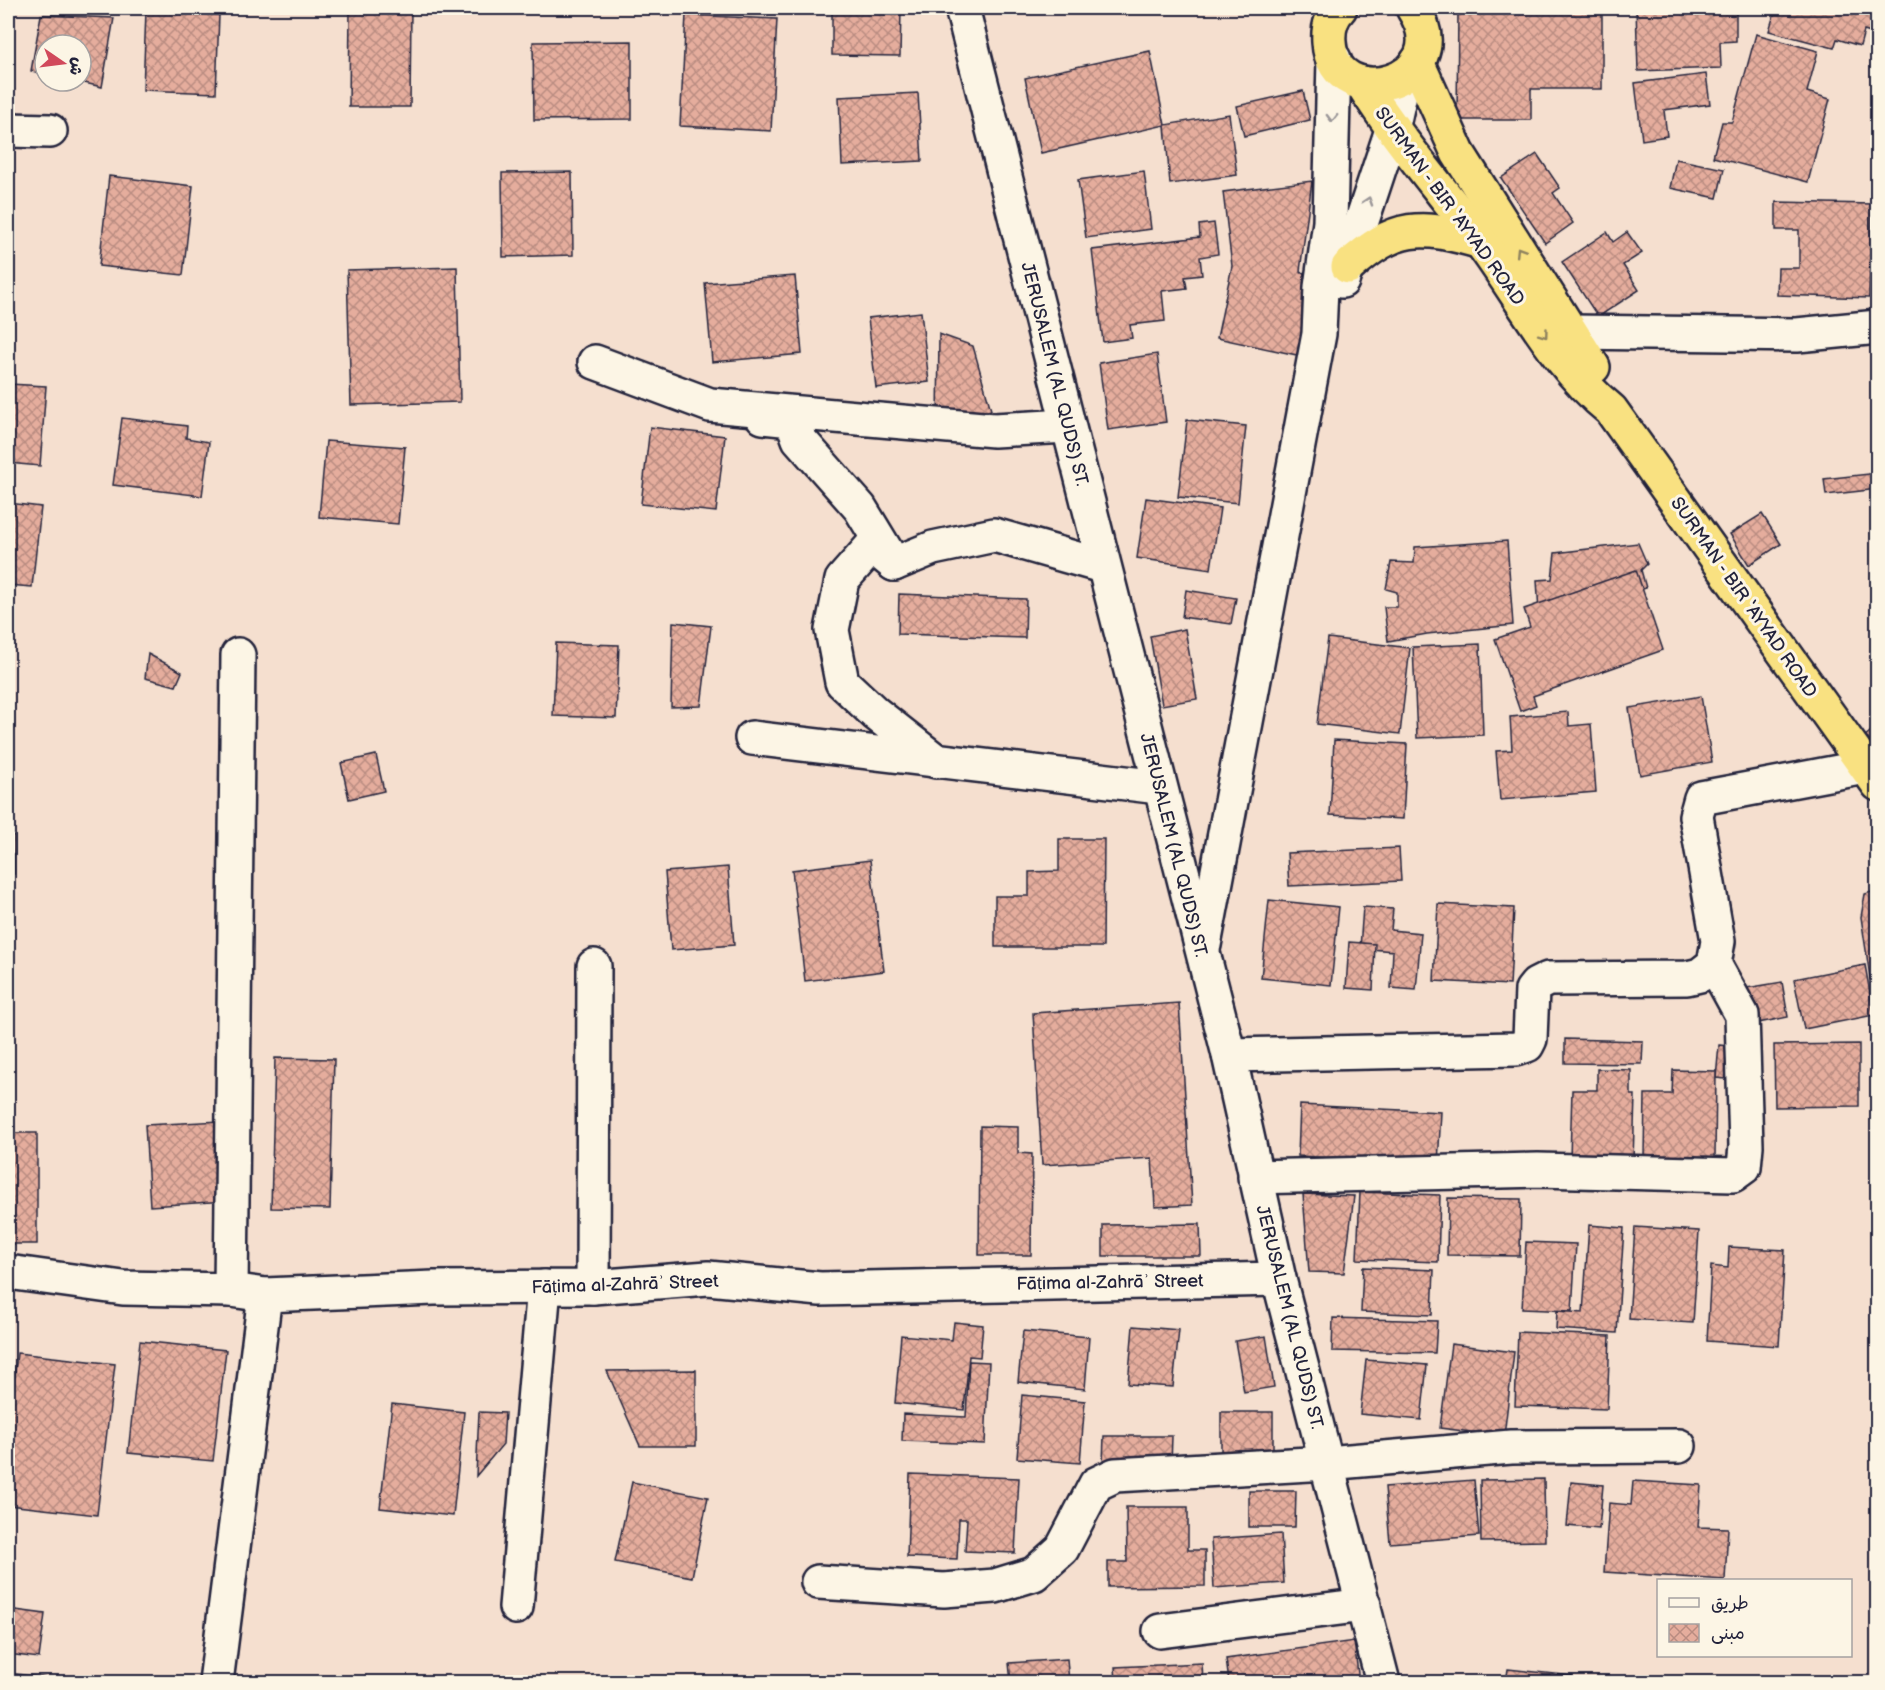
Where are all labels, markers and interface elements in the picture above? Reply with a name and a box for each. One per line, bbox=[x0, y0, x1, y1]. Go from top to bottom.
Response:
north arrow bbox=[33, 33, 93, 93]
text: ش bbox=[65, 55, 87, 77]
street label: SURMAN - BIR ‘AYYAD ROAD bbox=[1371, 103, 1529, 310]
one-way arrow bbox=[1326, 113, 1339, 122]
one-way arrow bbox=[1361, 196, 1374, 207]
one-way arrow bbox=[1515, 247, 1527, 257]
street label: JERUSALEM (AL QUDS) ST. bbox=[1017, 260, 1093, 488]
one-way arrow bbox=[1536, 327, 1547, 338]
street label: SURMAN - BIR ‘AYYAD ROAD bbox=[1666, 493, 1821, 702]
street label: JERUSALEM (AL QUDS) ST. bbox=[1136, 731, 1212, 959]
street label: JERUSALEM (AL QUDS) ST. bbox=[1252, 1203, 1328, 1431]
street label: Fāṭima al-Zahrāʾ Street bbox=[1016, 1270, 1204, 1295]
street label: Fāṭima al-Zahrāʾ Street bbox=[531, 1271, 719, 1298]
legend bbox=[1657, 1579, 1852, 1657]
text: طريق bbox=[1711, 1593, 1749, 1614]
text: مبنى bbox=[1711, 1623, 1745, 1644]

